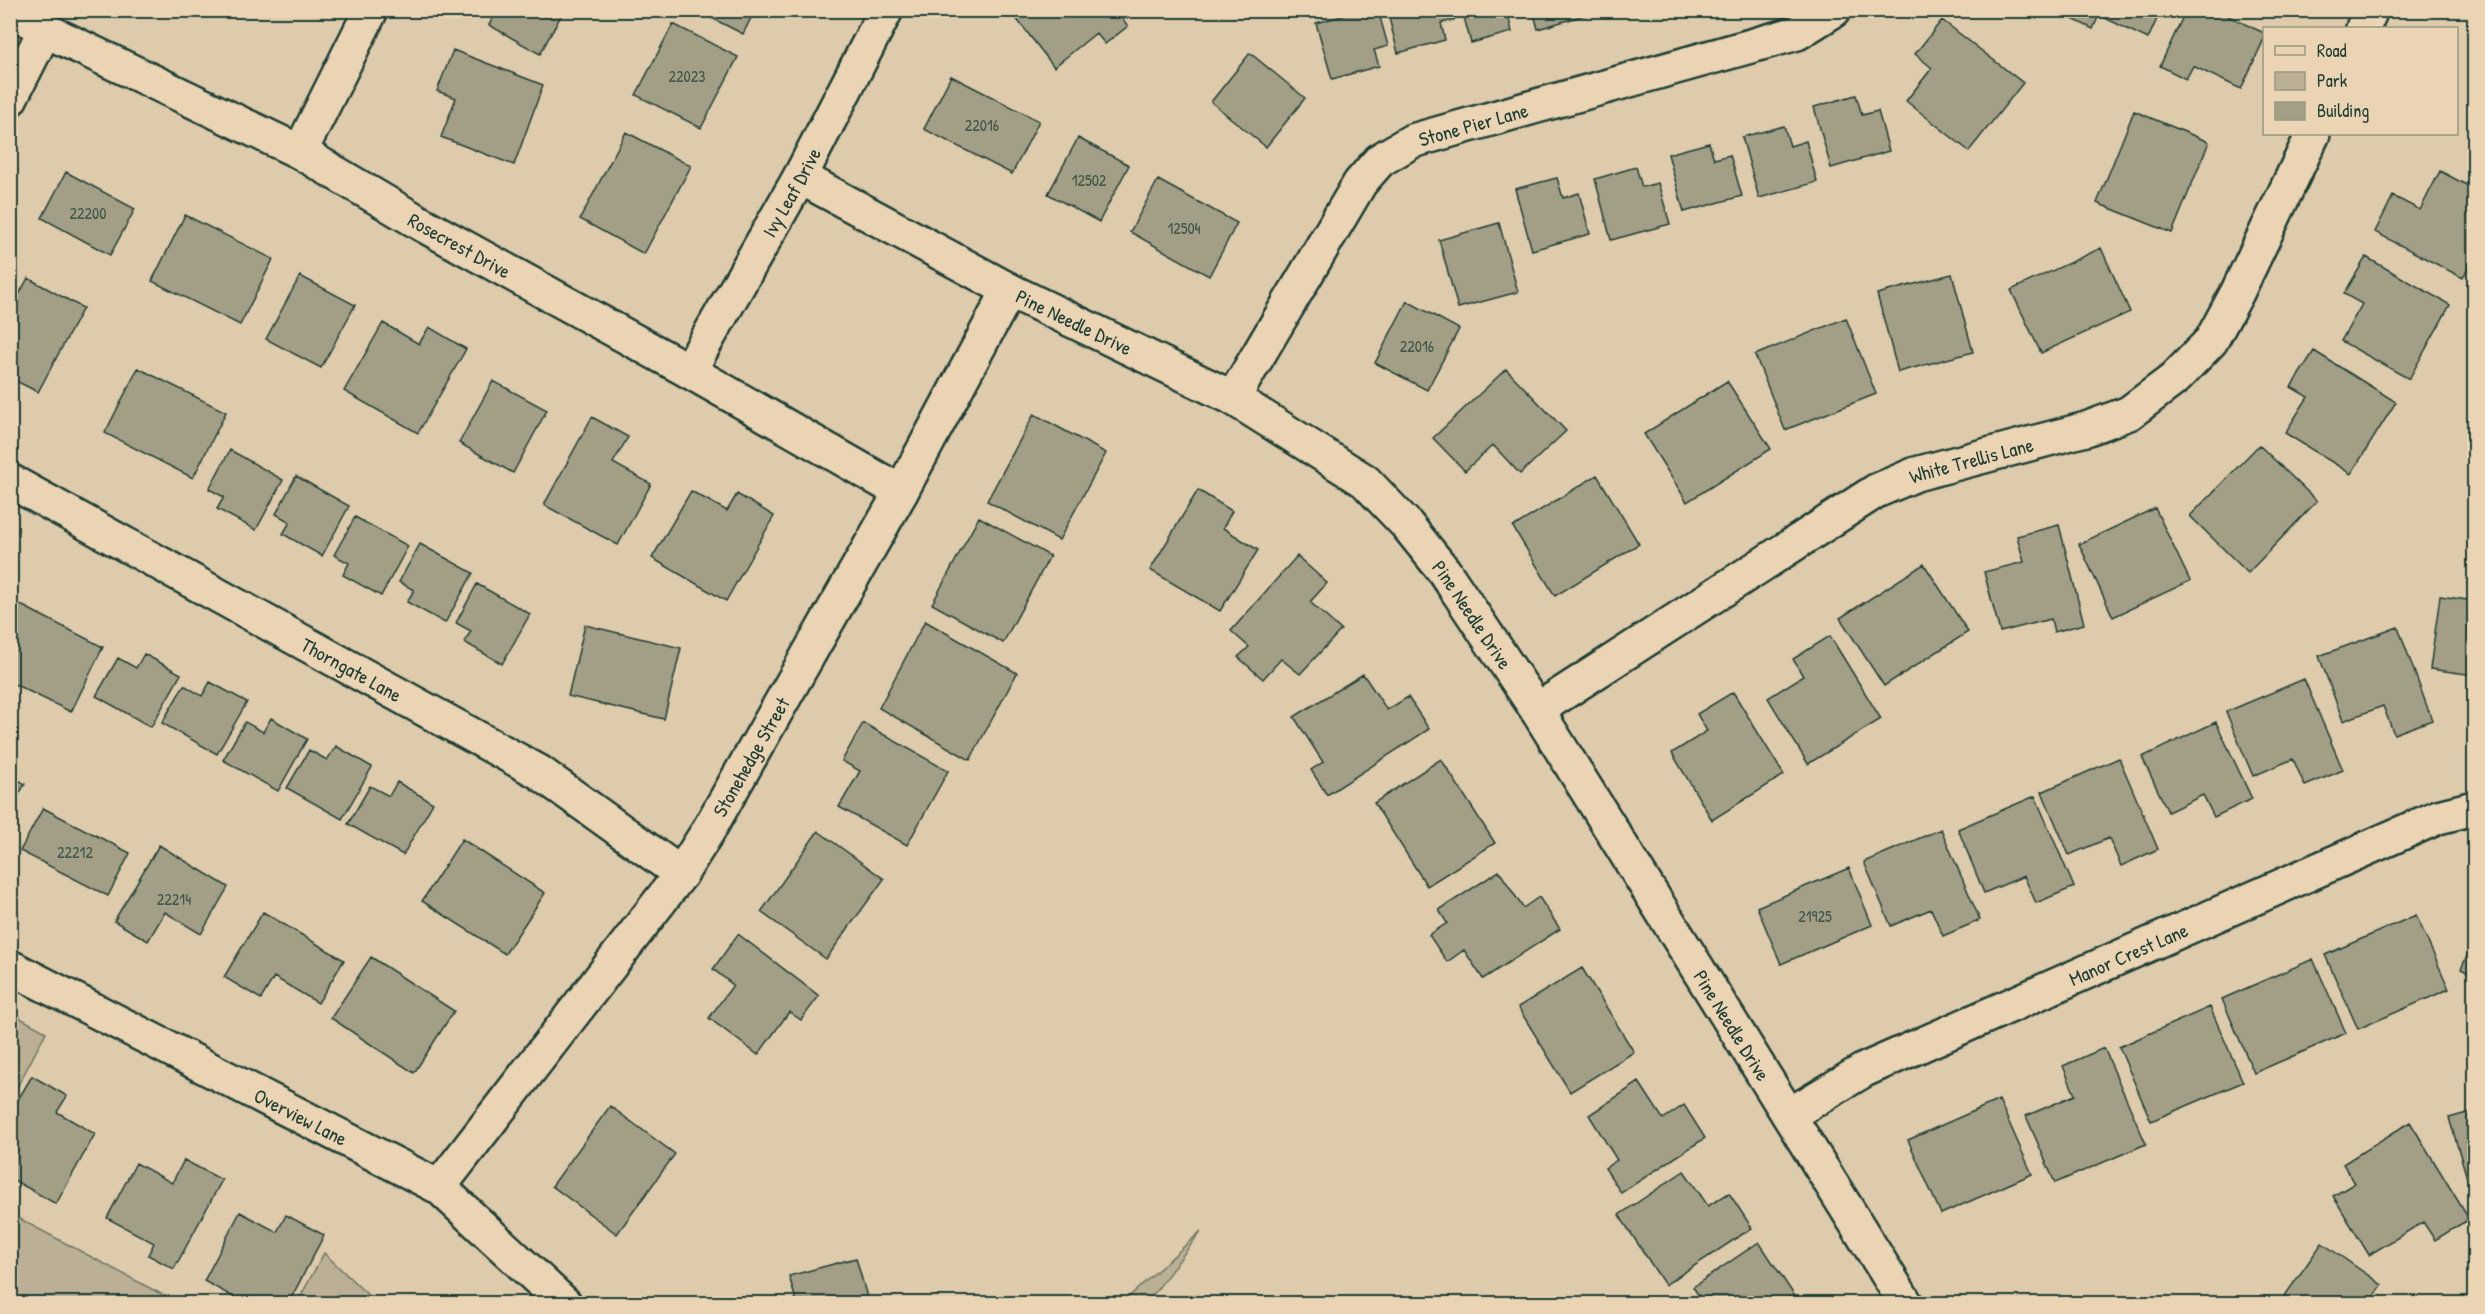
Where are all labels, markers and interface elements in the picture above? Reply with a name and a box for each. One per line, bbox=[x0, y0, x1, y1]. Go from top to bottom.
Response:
legend bbox=[2263, 27, 2458, 135]
text: Road bbox=[2317, 38, 2347, 63]
house number: 22023 bbox=[669, 65, 705, 87]
text: Park bbox=[2317, 68, 2348, 93]
street label: Stone Pier Lane bbox=[1415, 96, 1531, 152]
text: Building bbox=[2317, 98, 2369, 123]
house number: 22016 bbox=[965, 114, 999, 136]
street label: Ivy Leaf Drive bbox=[755, 143, 827, 242]
house number: 12502 bbox=[1072, 169, 1107, 191]
house number: 22200 bbox=[70, 202, 106, 224]
street label: Rosecrest Drive bbox=[403, 206, 516, 284]
house number: 12504 bbox=[1167, 217, 1201, 239]
street label: Pine Needle Drive bbox=[1012, 282, 1137, 361]
house number: 22016 bbox=[1400, 335, 1434, 357]
street label: White Trellis Lane bbox=[1904, 430, 2036, 489]
street label: Pine Needle Drive bbox=[1427, 554, 1519, 674]
street label: Thorngate Lane bbox=[297, 630, 407, 708]
street label: Stonehedge Street bbox=[706, 691, 796, 821]
house number: 22212 bbox=[57, 841, 93, 863]
house number: 22214 bbox=[157, 888, 191, 910]
house number: 21925 bbox=[1798, 905, 1832, 927]
street label: Manor Crest Lane bbox=[2064, 916, 2192, 992]
street label: Pine Needle Drive bbox=[1688, 964, 1777, 1085]
street label: Overview Lane bbox=[250, 1081, 352, 1151]

